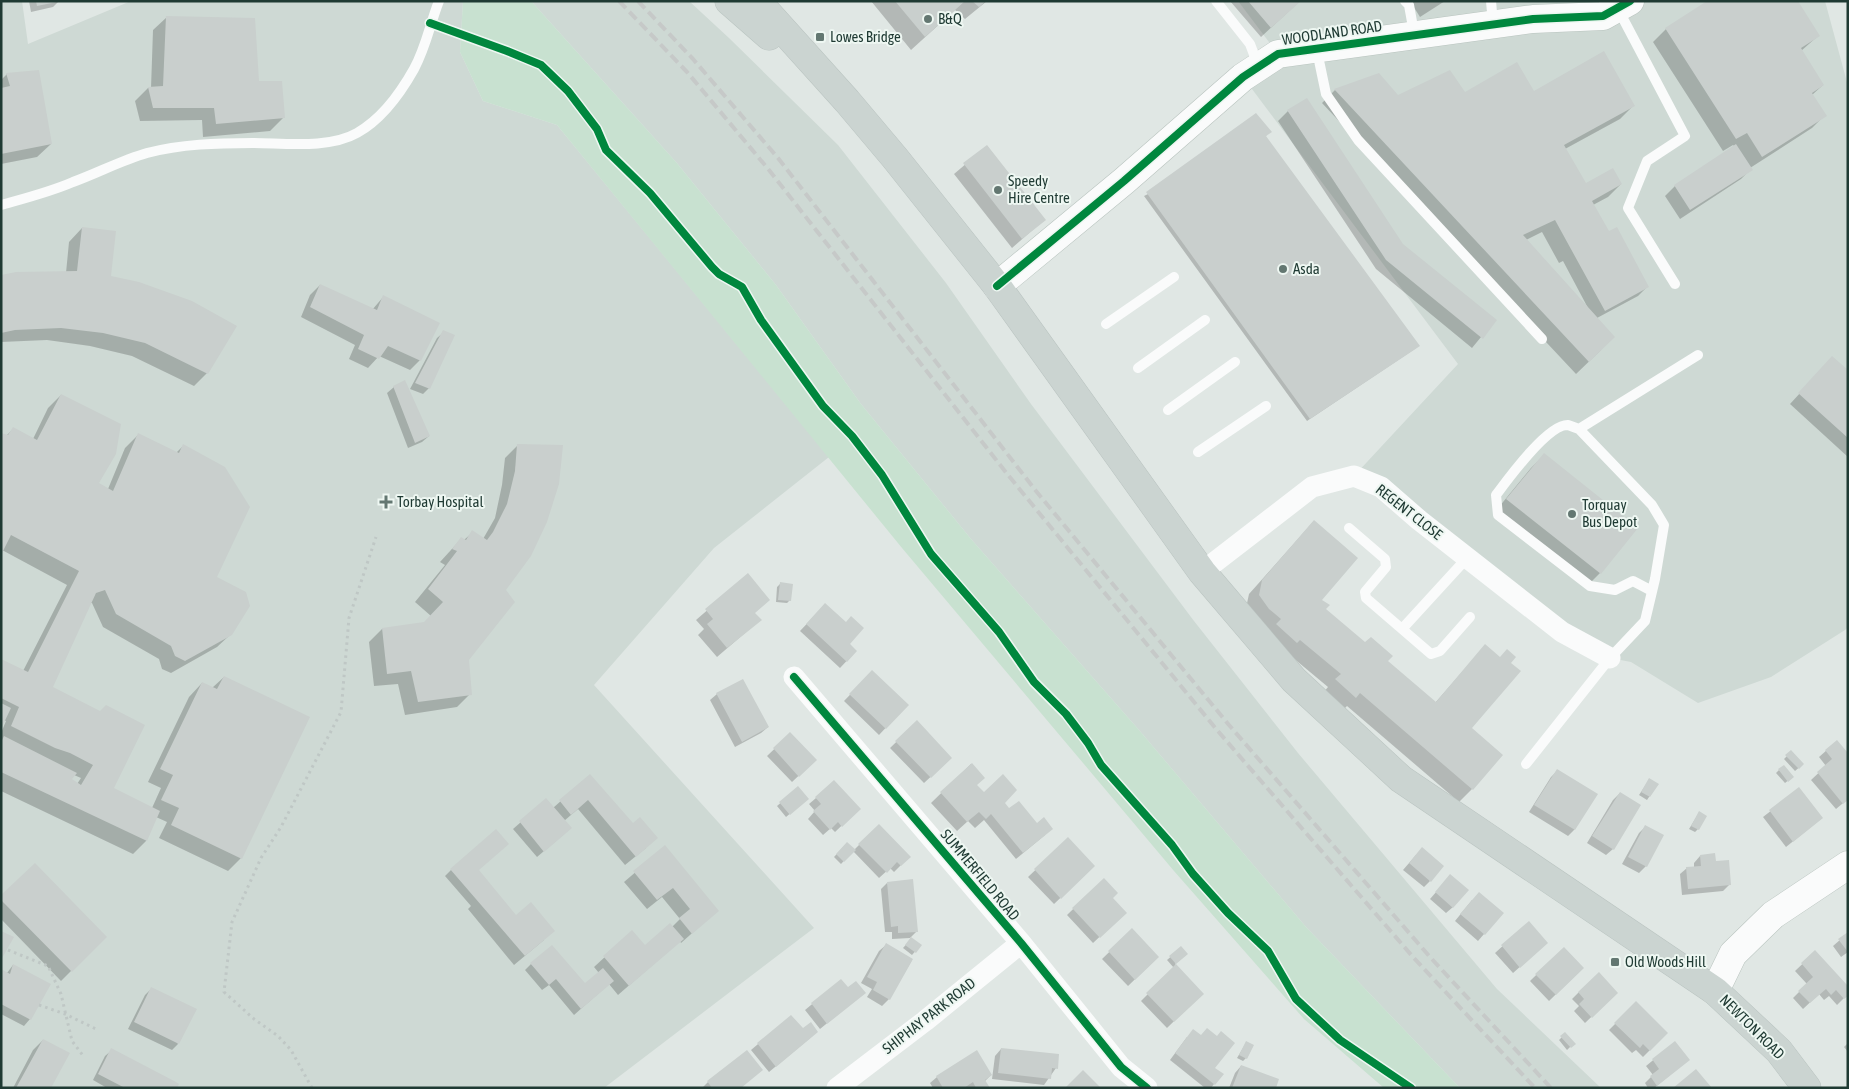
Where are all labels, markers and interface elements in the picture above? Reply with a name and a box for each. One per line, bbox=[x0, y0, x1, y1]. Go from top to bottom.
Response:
place label: B&Q bbox=[938, 10, 962, 27]
marker: B&Q bbox=[922, 13, 934, 25]
street label: WOODLAND ROAD bbox=[1281, 17, 1383, 48]
place label: Lowes Bridge bbox=[830, 28, 901, 45]
marker: Lowes Bridge bbox=[814, 31, 826, 43]
place label: Speedy Hire Centre bbox=[1008, 172, 1070, 206]
marker: Speedy Hire Centre bbox=[992, 184, 1004, 196]
place label: Asda bbox=[1293, 260, 1320, 277]
marker: Asda bbox=[1277, 263, 1289, 275]
street label: REGENT CLOSE bbox=[1373, 480, 1446, 543]
place label: Torbay Hospital bbox=[397, 493, 483, 510]
marker: Torbay Hospital bbox=[379, 495, 393, 509]
place label: Torquay Bus Depot bbox=[1582, 496, 1637, 530]
marker: Torquay Bus Depot bbox=[1566, 508, 1578, 520]
street label: SUMMERFIELD ROAD bbox=[937, 826, 1023, 924]
place label: Old Woods Hill bbox=[1625, 953, 1706, 970]
marker: Old Woods Hill bbox=[1609, 956, 1621, 968]
street label: SHIPHAY PARK ROAD bbox=[879, 974, 978, 1057]
street label: NEWTON ROAD bbox=[1717, 991, 1788, 1062]

